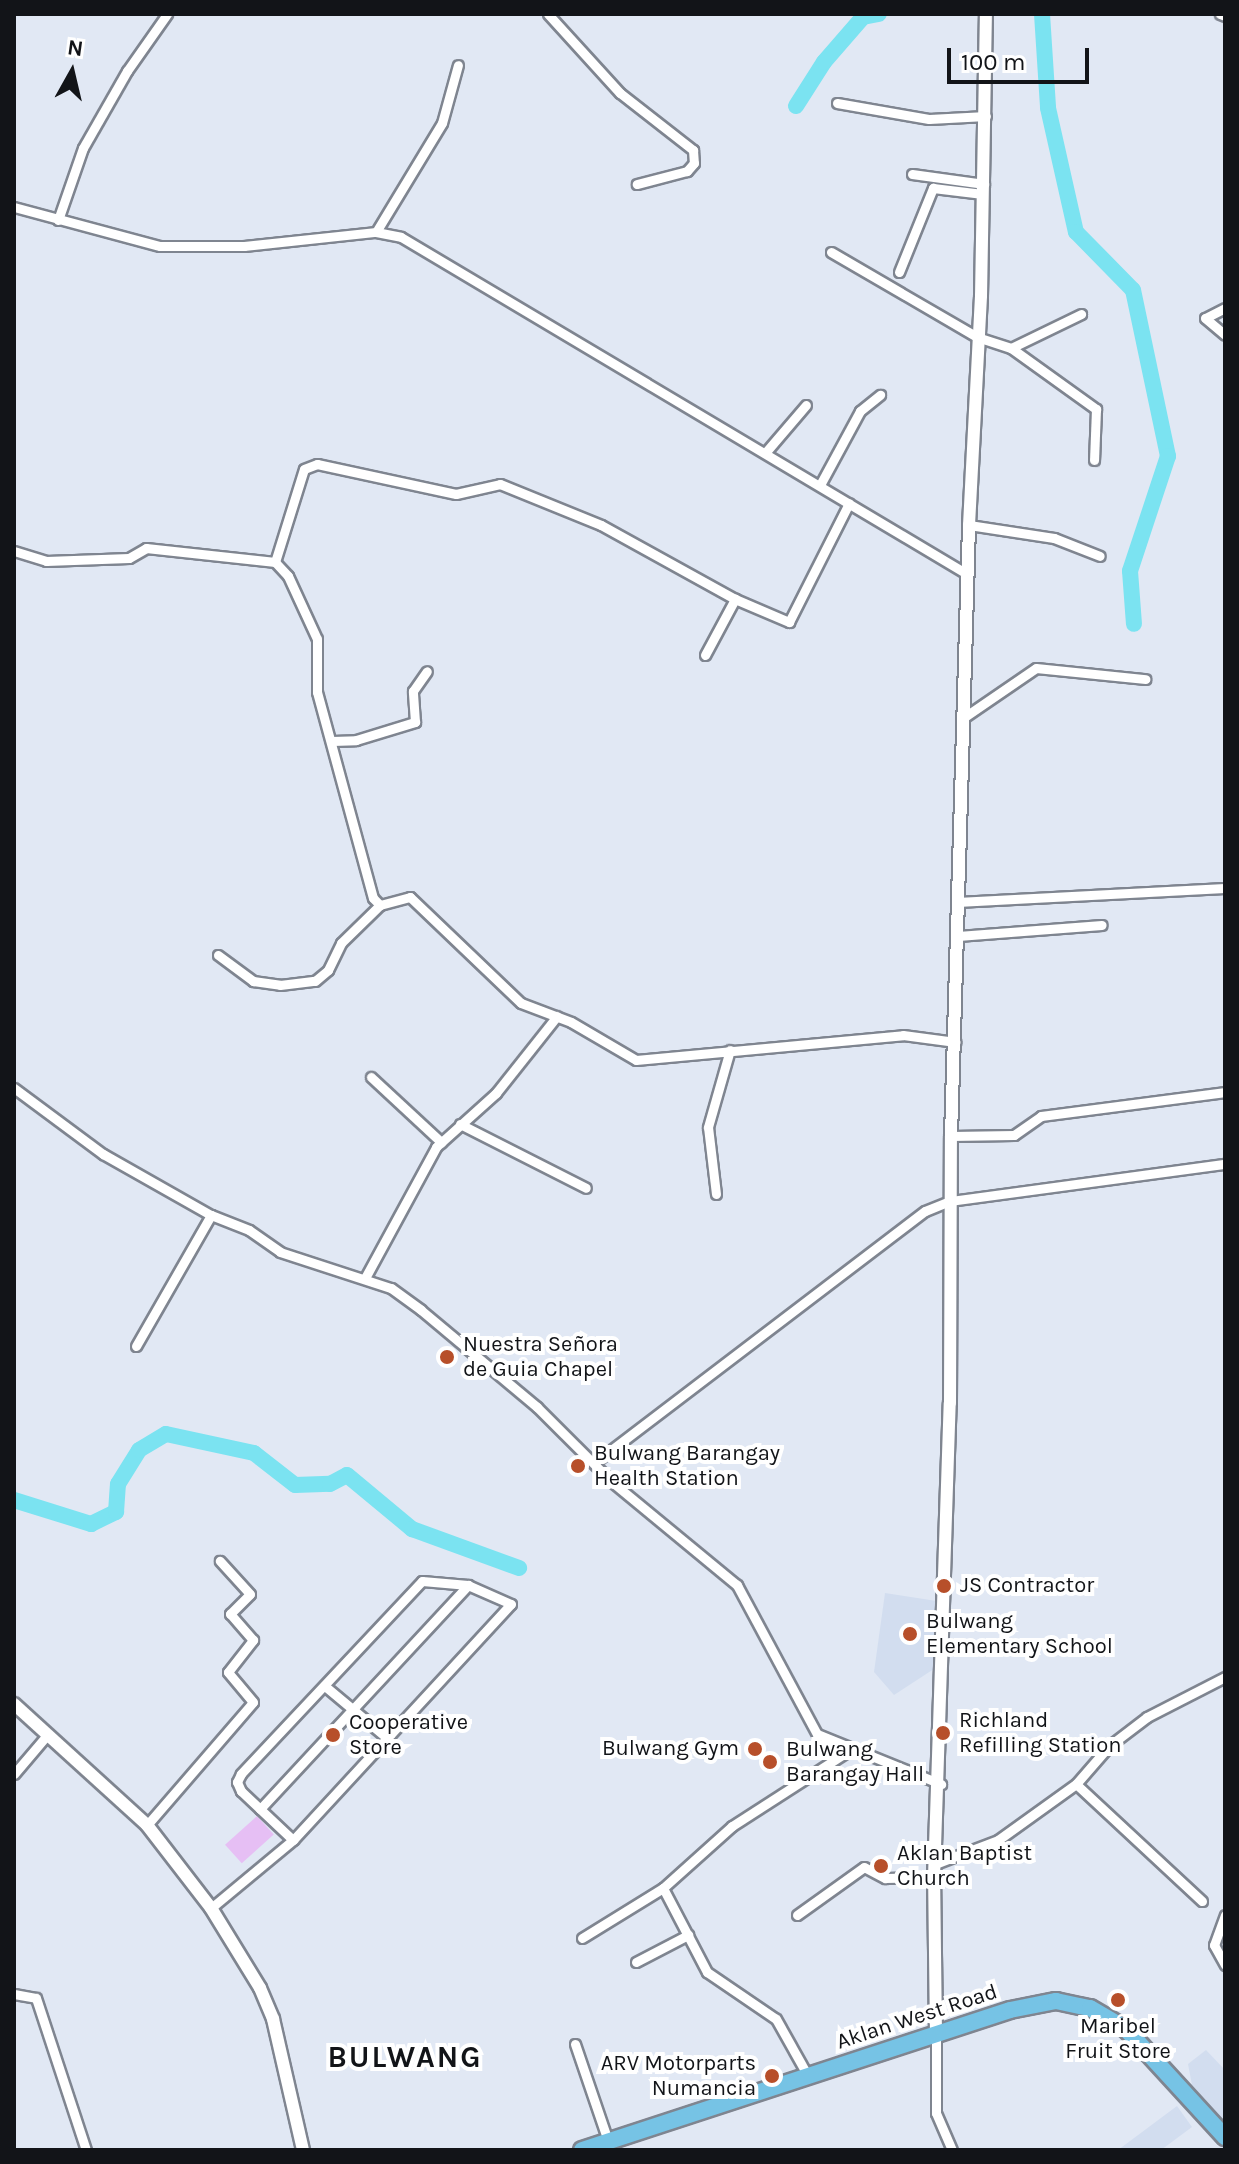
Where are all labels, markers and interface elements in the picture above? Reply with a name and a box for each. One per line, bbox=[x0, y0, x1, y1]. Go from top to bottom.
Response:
north arrow bbox=[32, 32, 112, 112]
scale bar bbox=[951, 32, 1093, 82]
text: N bbox=[66, 34, 85, 62]
text: 100 m bbox=[961, 48, 1026, 76]
place label: Nuestra Señora de Guia Chapel bbox=[463, 1331, 618, 1382]
marker: Nuestra Señora de Guia Chapel bbox=[438, 1348, 456, 1366]
place label: Bulwang Barangay Health Station bbox=[594, 1440, 780, 1492]
marker: Bulwang Barangay Health Station bbox=[569, 1457, 587, 1475]
place label: JS Contractor bbox=[960, 1573, 1094, 1599]
marker: JS Contractor bbox=[935, 1577, 953, 1595]
place label: Bulwang Elementary School bbox=[926, 1608, 1113, 1660]
marker: Bulwang Elementary School bbox=[901, 1625, 919, 1643]
place label: Richland Refilling Station bbox=[959, 1707, 1121, 1758]
place label: Cooperative Store bbox=[349, 1709, 468, 1760]
marker: Richland Refilling Station bbox=[934, 1724, 952, 1742]
marker: Cooperative Store bbox=[324, 1726, 342, 1744]
place label: Bulwang Gym bbox=[602, 1736, 739, 1762]
place label: Bulwang Barangay Hall bbox=[786, 1736, 924, 1788]
marker: Bulwang Gym bbox=[746, 1740, 764, 1758]
marker: Bulwang Barangay Hall bbox=[761, 1753, 779, 1771]
place label: Aklan Baptist Church bbox=[897, 1840, 1032, 1892]
marker: Aklan Baptist Church bbox=[872, 1857, 890, 1875]
street label: Aklan West Road bbox=[833, 1979, 1001, 2055]
marker: Maribel Fruit Store bbox=[1109, 1991, 1127, 2009]
place label: Maribel Fruit Store bbox=[1065, 2013, 1171, 2064]
district label: BULWANG bbox=[327, 2039, 483, 2075]
place label: ARV Motorparts Numancia bbox=[601, 2050, 756, 2102]
marker: ARV Motorparts Numancia bbox=[763, 2067, 781, 2085]

